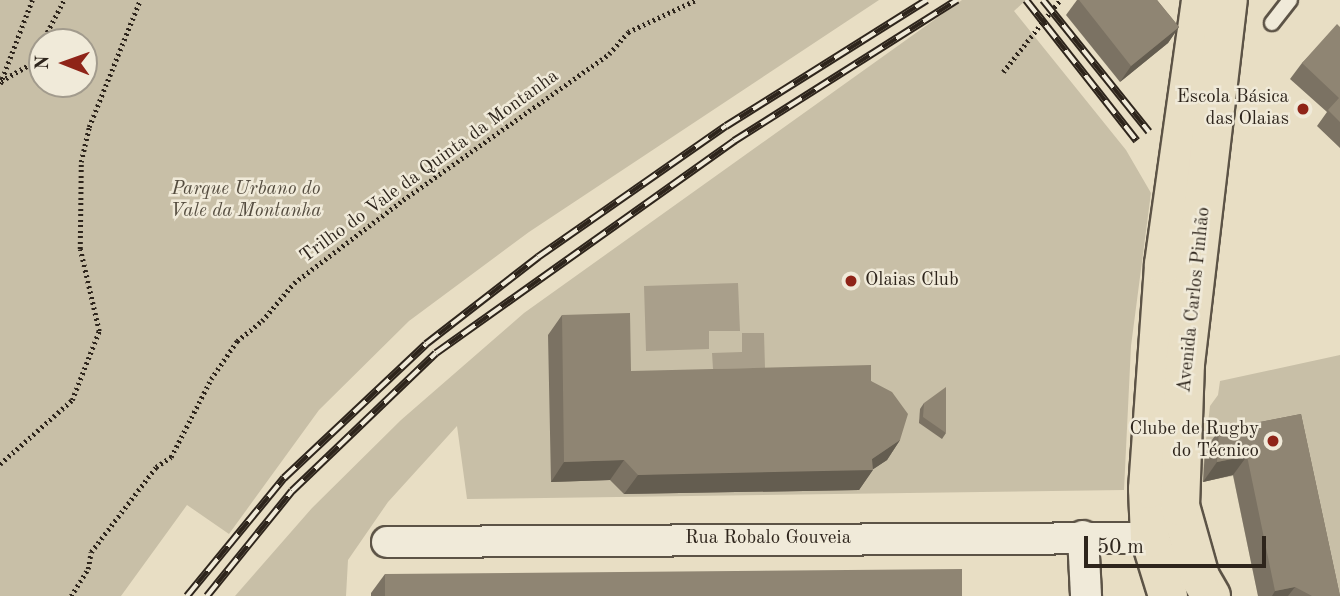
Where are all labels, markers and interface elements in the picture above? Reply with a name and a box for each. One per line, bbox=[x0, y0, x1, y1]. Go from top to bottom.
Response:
north arrow bbox=[28, 28, 98, 98]
text: N bbox=[34, 55, 53, 70]
street label: Trilho do Vale da Quinta da Montanha bbox=[296, 65, 564, 269]
place label: Escola Básica das Olaias bbox=[1177, 87, 1289, 131]
marker: Escola Básica das Olaias bbox=[1295, 101, 1311, 117]
park label: Parque Urbano do Vale da Montanha bbox=[171, 179, 321, 223]
street label: Avenida Carlos Pinhão bbox=[1174, 206, 1216, 394]
place label: Olaias Club bbox=[865, 270, 959, 292]
marker: Olaias Club bbox=[843, 273, 859, 289]
place label: Clube de Rugby do Técnico bbox=[1129, 419, 1259, 463]
marker: Clube de Rugby do Técnico bbox=[1265, 433, 1281, 449]
scale bar bbox=[1088, 522, 1270, 566]
street label: Rua Robalo Gouveia bbox=[685, 528, 851, 550]
text: 50 m bbox=[1097, 537, 1144, 558]

